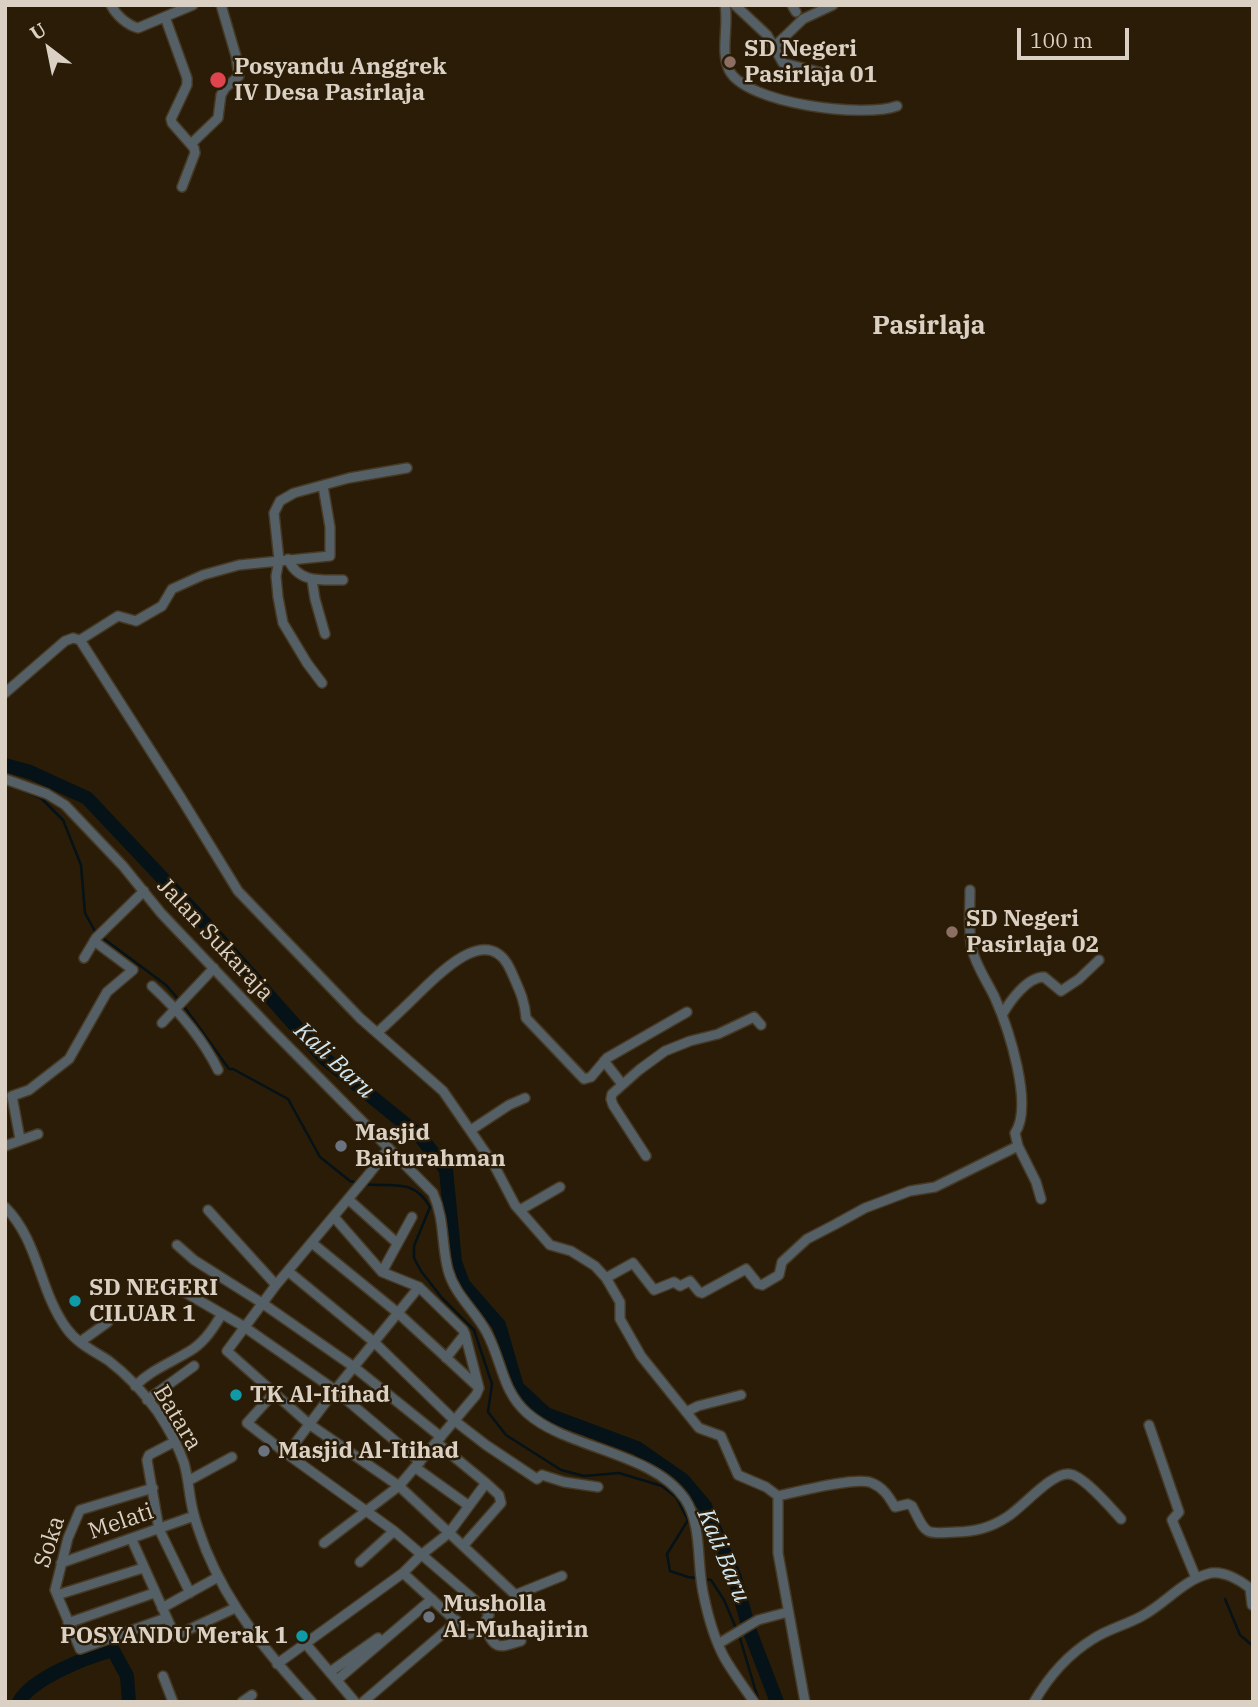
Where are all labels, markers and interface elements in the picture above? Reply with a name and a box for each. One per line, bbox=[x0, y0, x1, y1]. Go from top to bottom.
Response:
north arrow bbox=[14, 14, 84, 84]
scale bar bbox=[1020, 14, 1132, 58]
text: U bbox=[25, 17, 50, 45]
text: 100 m bbox=[1030, 26, 1093, 54]
place label: SD Negeri Pasirlaja 01 bbox=[744, 35, 877, 89]
place label: Posyandu Anggrek IV Desa Pasirlaja bbox=[234, 53, 447, 107]
marker: SD Negeri Pasirlaja 01 bbox=[722, 54, 738, 70]
marker: Posyandu Anggrek IV Desa Pasirlaja bbox=[208, 70, 228, 90]
district label: Pasirlaja bbox=[872, 310, 986, 342]
street label: Jalan Sukaraja bbox=[151, 873, 279, 1007]
place label: SD Negeri Pasirlaja 02 bbox=[966, 905, 1099, 959]
marker: SD Negeri Pasirlaja 02 bbox=[944, 924, 960, 940]
water label: Kali Baru bbox=[288, 1017, 380, 1105]
place label: Masjid Baiturahman bbox=[355, 1119, 506, 1173]
marker: Masjid Baiturahman bbox=[333, 1138, 349, 1154]
place label: SD NEGERI CILUAR 1 bbox=[89, 1274, 218, 1328]
marker: SD NEGERI CILUAR 1 bbox=[67, 1293, 83, 1309]
street label: Batara bbox=[147, 1380, 207, 1456]
place label: TK Al-Itihad bbox=[250, 1381, 390, 1409]
marker: TK Al-Itihad bbox=[228, 1387, 244, 1403]
place label: Masjid Al-Itihad bbox=[278, 1437, 459, 1465]
marker: Masjid Al-Itihad bbox=[256, 1443, 272, 1459]
street label: Melati bbox=[85, 1498, 157, 1546]
water label: Kali Baru bbox=[690, 1505, 756, 1607]
street label: Soka bbox=[29, 1513, 71, 1571]
place label: Musholla Al-Muhajirin bbox=[443, 1590, 589, 1644]
marker: Musholla Al-Muhajirin bbox=[421, 1609, 437, 1625]
place label: POSYANDU Merak 1 bbox=[60, 1622, 288, 1650]
marker: POSYANDU Merak 1 bbox=[294, 1628, 310, 1644]

